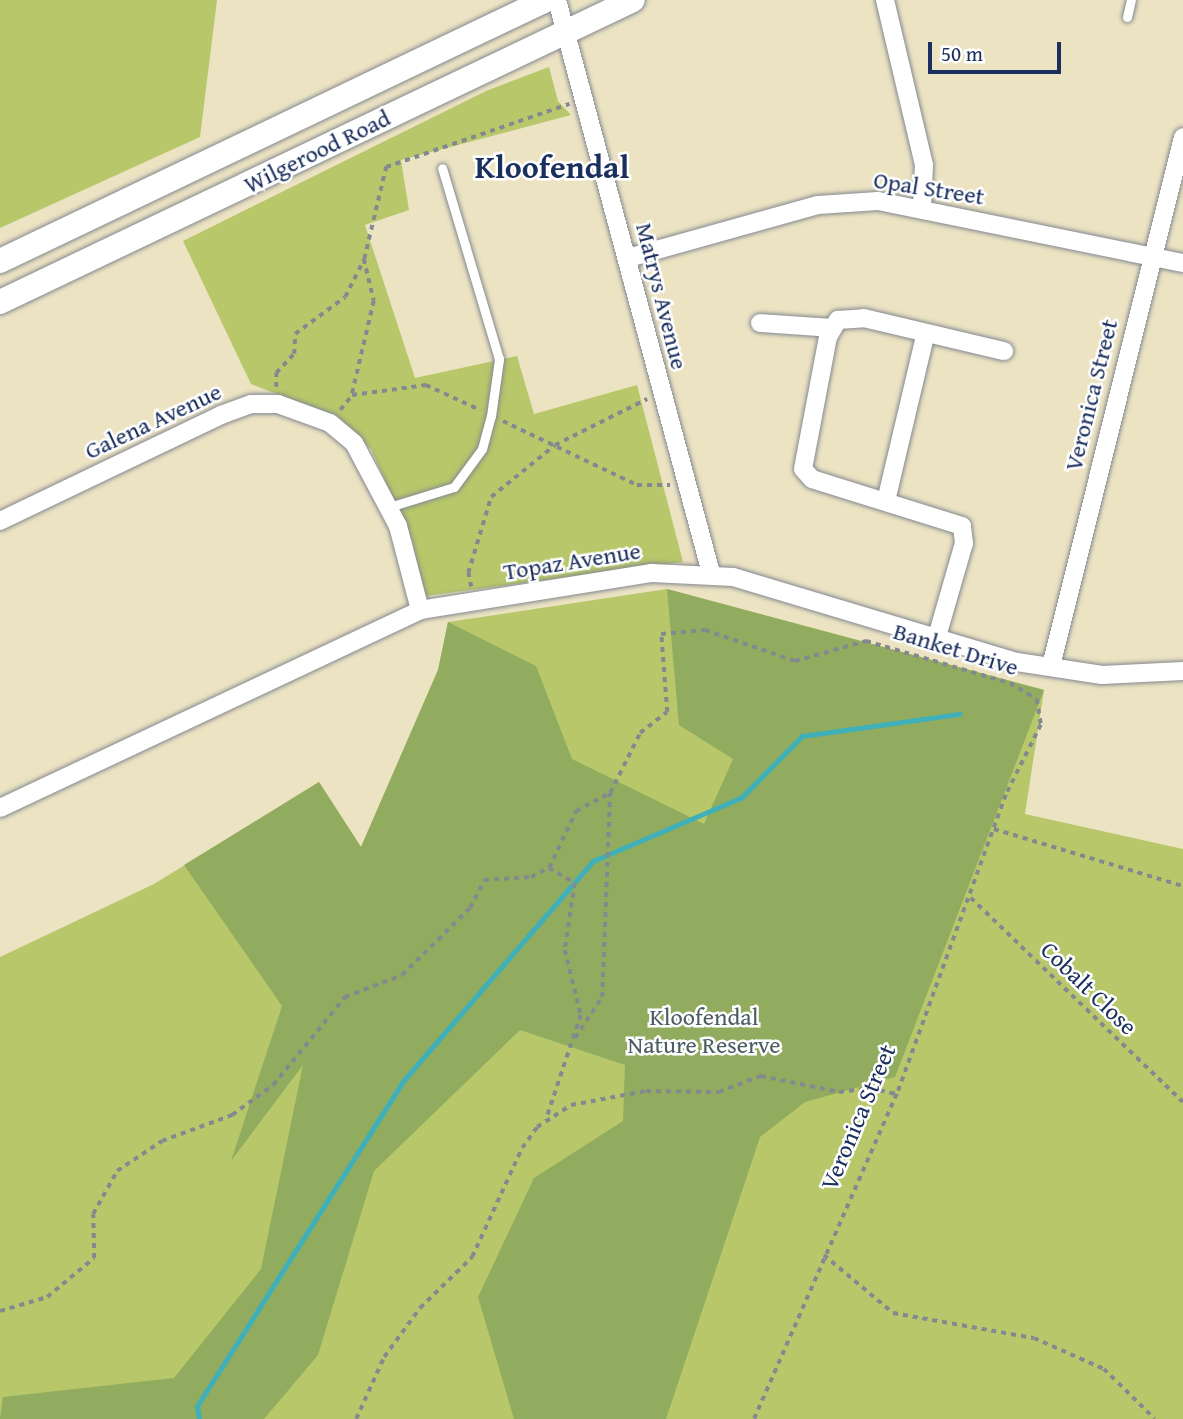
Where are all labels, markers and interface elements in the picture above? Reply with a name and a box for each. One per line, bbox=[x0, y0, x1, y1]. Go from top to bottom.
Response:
scale bar bbox=[931, 28, 1064, 72]
text: 50 m bbox=[941, 38, 983, 69]
street label: Wilgerood Road bbox=[239, 103, 395, 199]
district label: Kloofendal bbox=[475, 148, 629, 186]
street label: Opal Street bbox=[872, 165, 986, 211]
street label: Matrys Avenue bbox=[630, 220, 694, 372]
street label: Veronica Street bbox=[1058, 316, 1124, 474]
street label: Galena Avenue bbox=[80, 377, 226, 465]
street label: Topaz Avenue bbox=[501, 536, 643, 586]
street label: Banket Drive bbox=[890, 616, 1022, 682]
street label: Cobalt Close bbox=[1035, 935, 1143, 1041]
park label: Kloofendal Nature Reserve bbox=[628, 1003, 780, 1059]
street label: Veronica Street bbox=[814, 1040, 902, 1194]

